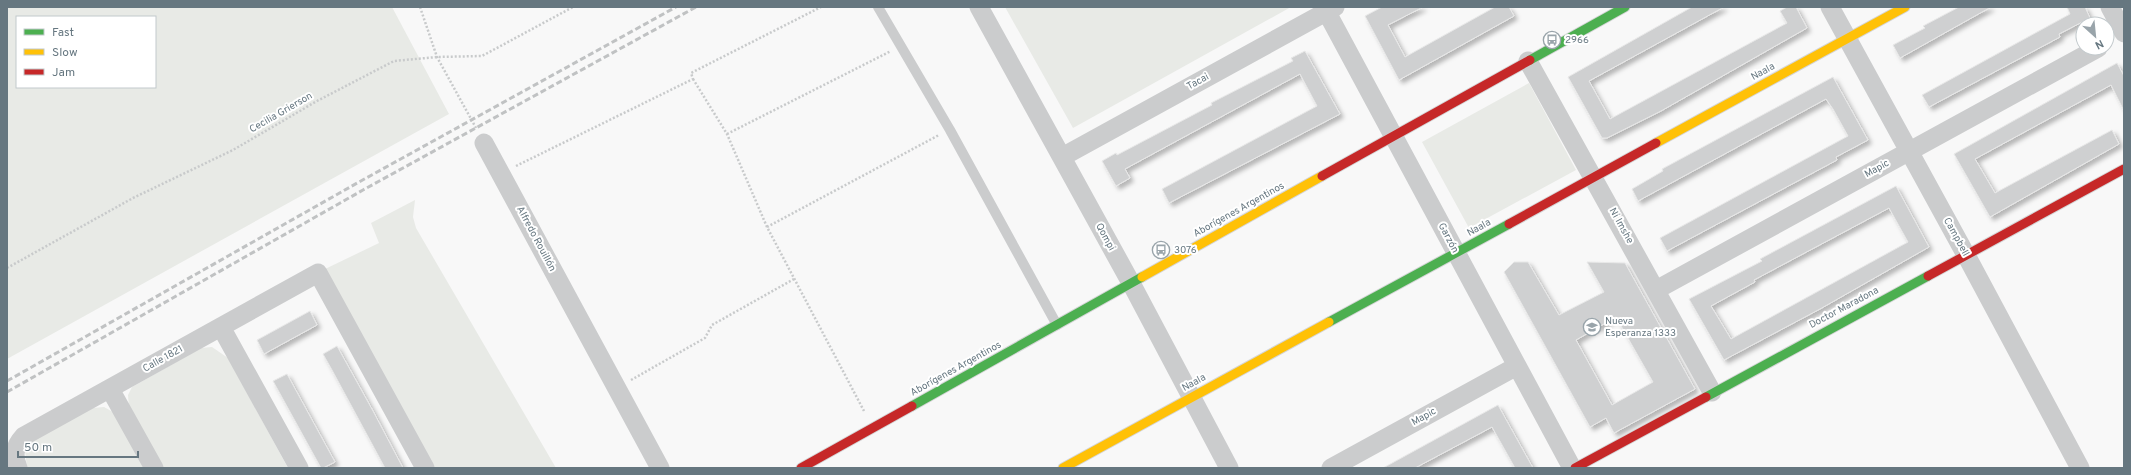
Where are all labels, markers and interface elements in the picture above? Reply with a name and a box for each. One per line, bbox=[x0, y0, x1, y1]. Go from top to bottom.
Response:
legend bbox=[16, 16, 156, 88]
north arrow bbox=[2075, 16, 2115, 56]
text: Fast bbox=[52, 25, 74, 41]
bus stop icon: 2966 bbox=[1542, 30, 1562, 50]
place label: 2966 bbox=[1565, 34, 1589, 47]
text: N bbox=[2092, 36, 2106, 52]
text: Slow bbox=[52, 45, 78, 61]
street label: Naala bbox=[1749, 60, 1777, 84]
text: Jam bbox=[52, 65, 75, 81]
street label: Tacai bbox=[1185, 71, 1211, 93]
street label: Cecilia Grierson bbox=[247, 90, 315, 136]
street label: Mapic bbox=[1862, 157, 1892, 181]
street label: Aborígenes Argentinos bbox=[1191, 179, 1287, 240]
street label: Alfredo Rouillón bbox=[513, 204, 559, 274]
street label: Ni Imshe bbox=[1606, 206, 1636, 246]
street label: Campbell bbox=[1940, 215, 1972, 259]
street label: Naala bbox=[1465, 216, 1493, 240]
street label: Qompi bbox=[1092, 221, 1118, 253]
street label: Garzón bbox=[1435, 221, 1461, 255]
bus stop icon: 3076 bbox=[1151, 240, 1171, 260]
place label: 3076 bbox=[1174, 244, 1197, 257]
street label: Doctor Maradona bbox=[1807, 284, 1881, 332]
place label: Nueva Esperanza 1333 bbox=[1605, 315, 1676, 340]
school or university icon: Nueva Esperanza 1333 bbox=[1582, 317, 1602, 337]
street label: Aborígenes Argentinos bbox=[908, 338, 1004, 399]
street label: Calle 1821 bbox=[141, 343, 185, 375]
street label: Naala bbox=[1180, 371, 1208, 395]
street label: Mapic bbox=[1409, 405, 1439, 429]
scale bar bbox=[18, 433, 138, 459]
text: 50 m bbox=[24, 440, 52, 456]

